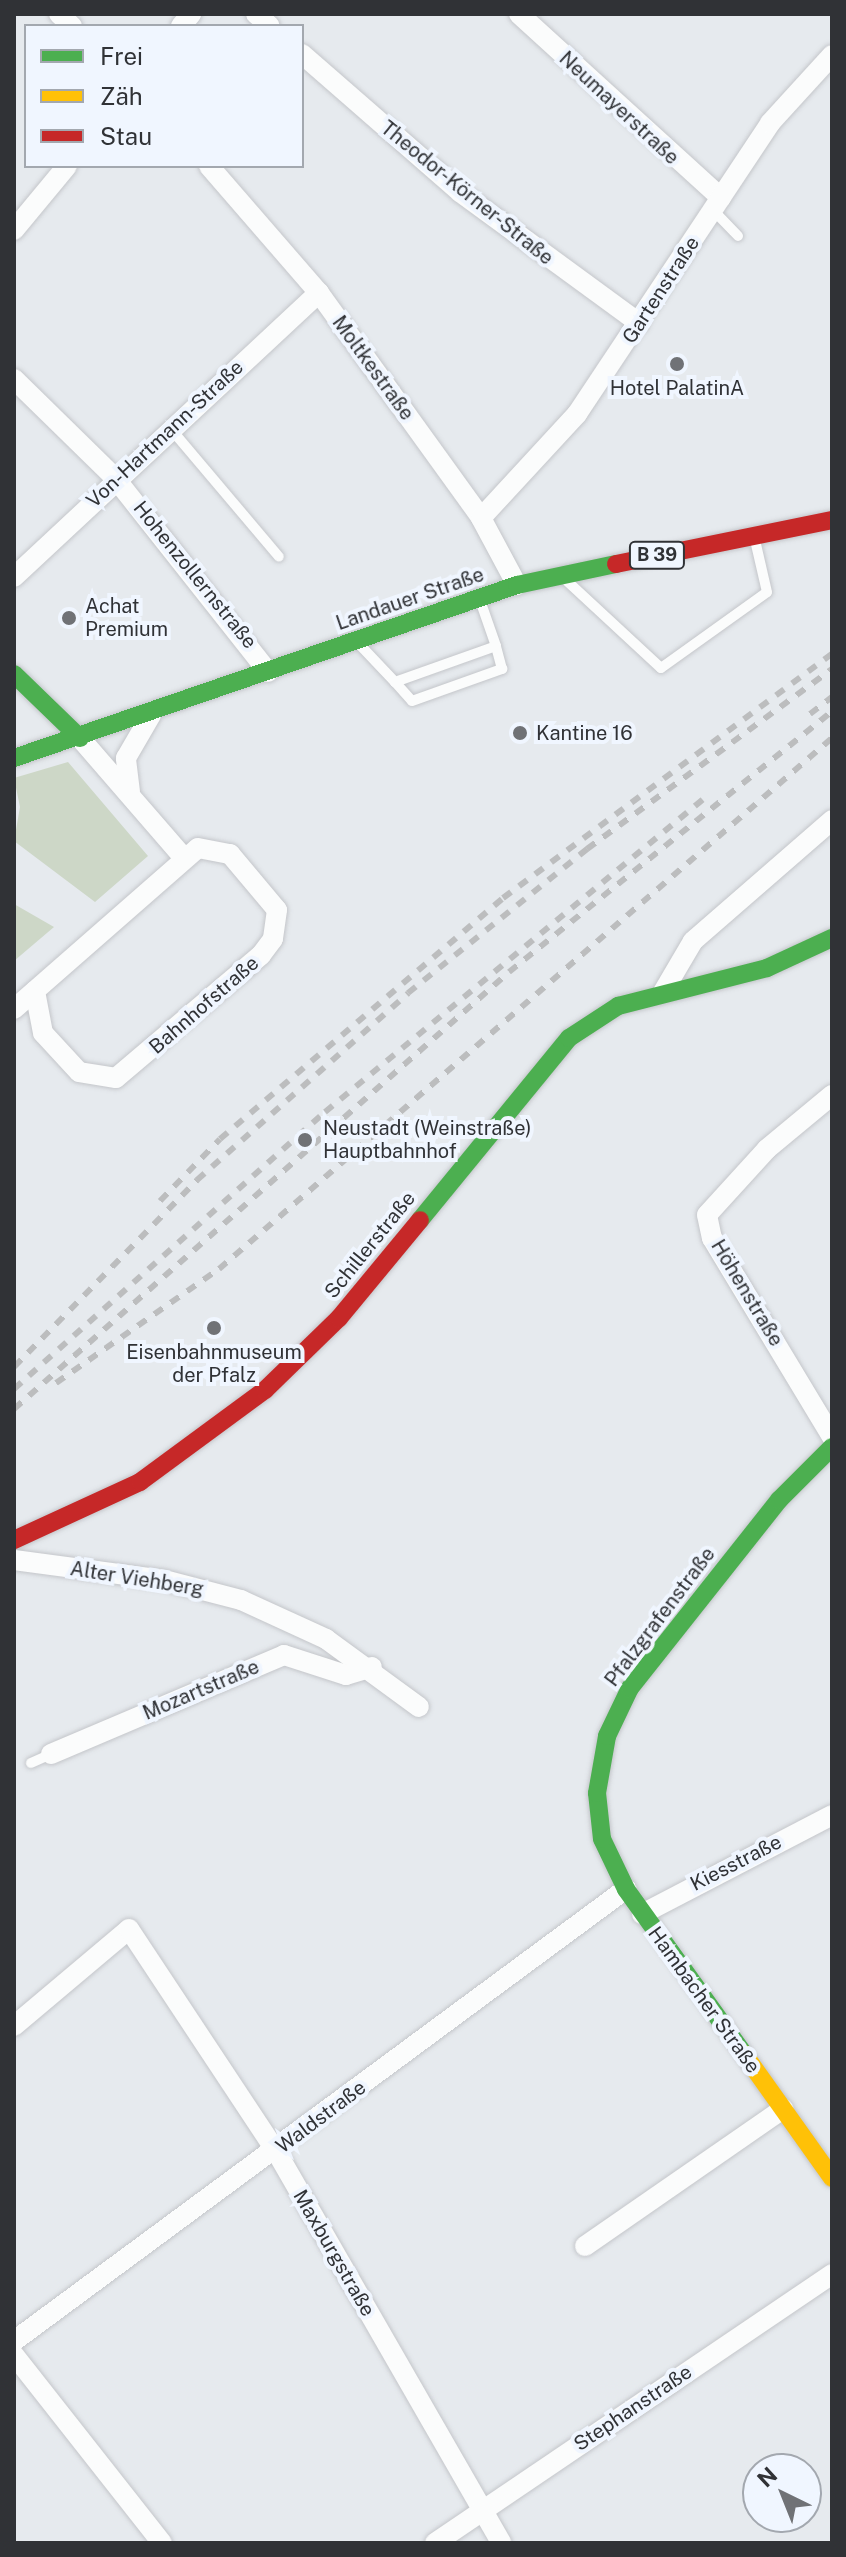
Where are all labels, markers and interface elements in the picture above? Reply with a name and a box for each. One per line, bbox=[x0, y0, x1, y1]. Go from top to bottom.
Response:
legend bbox=[24, 24, 304, 168]
text: Frei bbox=[100, 42, 143, 70]
street label: Neumayerstraße bbox=[554, 46, 684, 170]
text: Zäh bbox=[100, 82, 143, 110]
street label: Theodor-Körner-Straße bbox=[376, 116, 558, 270]
text: Stau bbox=[100, 122, 152, 150]
street label: Gartenstraße bbox=[617, 232, 705, 348]
street label: Moltkestraße bbox=[327, 311, 419, 425]
street label: Von-Hartmann-Straße bbox=[82, 355, 248, 513]
marker: Hotel PalatinA bbox=[668, 355, 686, 373]
place label: Hotel PalatinA bbox=[610, 376, 744, 400]
street label: Hohenzollernstraße bbox=[128, 496, 262, 654]
road number: B 39 bbox=[627, 541, 687, 569]
street label: Landauer Straße bbox=[333, 562, 487, 636]
place label: Achat Premium bbox=[85, 594, 168, 641]
marker: Achat Premium bbox=[60, 609, 78, 627]
place label: Kantine 16 bbox=[536, 721, 633, 745]
marker: Kantine 16 bbox=[511, 724, 529, 742]
street label: Bahnhofstraße bbox=[144, 951, 264, 1059]
place label: Neustadt (Weinstraße) Hauptbahnhof bbox=[323, 1116, 531, 1163]
marker: Neustadt (Weinstraße) Hauptbahnhof bbox=[294, 1129, 316, 1151]
street label: Schillerstraße bbox=[320, 1187, 420, 1303]
street label: Höhenstraße bbox=[706, 1235, 788, 1351]
marker: Eisenbahnmuseum der Pfalz bbox=[205, 1319, 223, 1337]
place label: Eisenbahnmuseum der Pfalz bbox=[126, 1340, 302, 1387]
street label: Pfalzgrafenstraße bbox=[600, 1543, 720, 1691]
street label: Alter Viehberg bbox=[68, 1557, 206, 1601]
street label: Mozartstraße bbox=[139, 1655, 263, 1725]
street label: Kiesstraße bbox=[686, 1830, 786, 1896]
street label: Hambacher Straße bbox=[643, 1922, 765, 2078]
street label: Waldstraße bbox=[271, 2076, 371, 2158]
street label: Maxburgstraße bbox=[288, 2185, 380, 2321]
street label: Stephanstraße bbox=[569, 2360, 697, 2456]
north arrow bbox=[742, 2453, 822, 2533]
text: N bbox=[752, 2462, 782, 2492]

